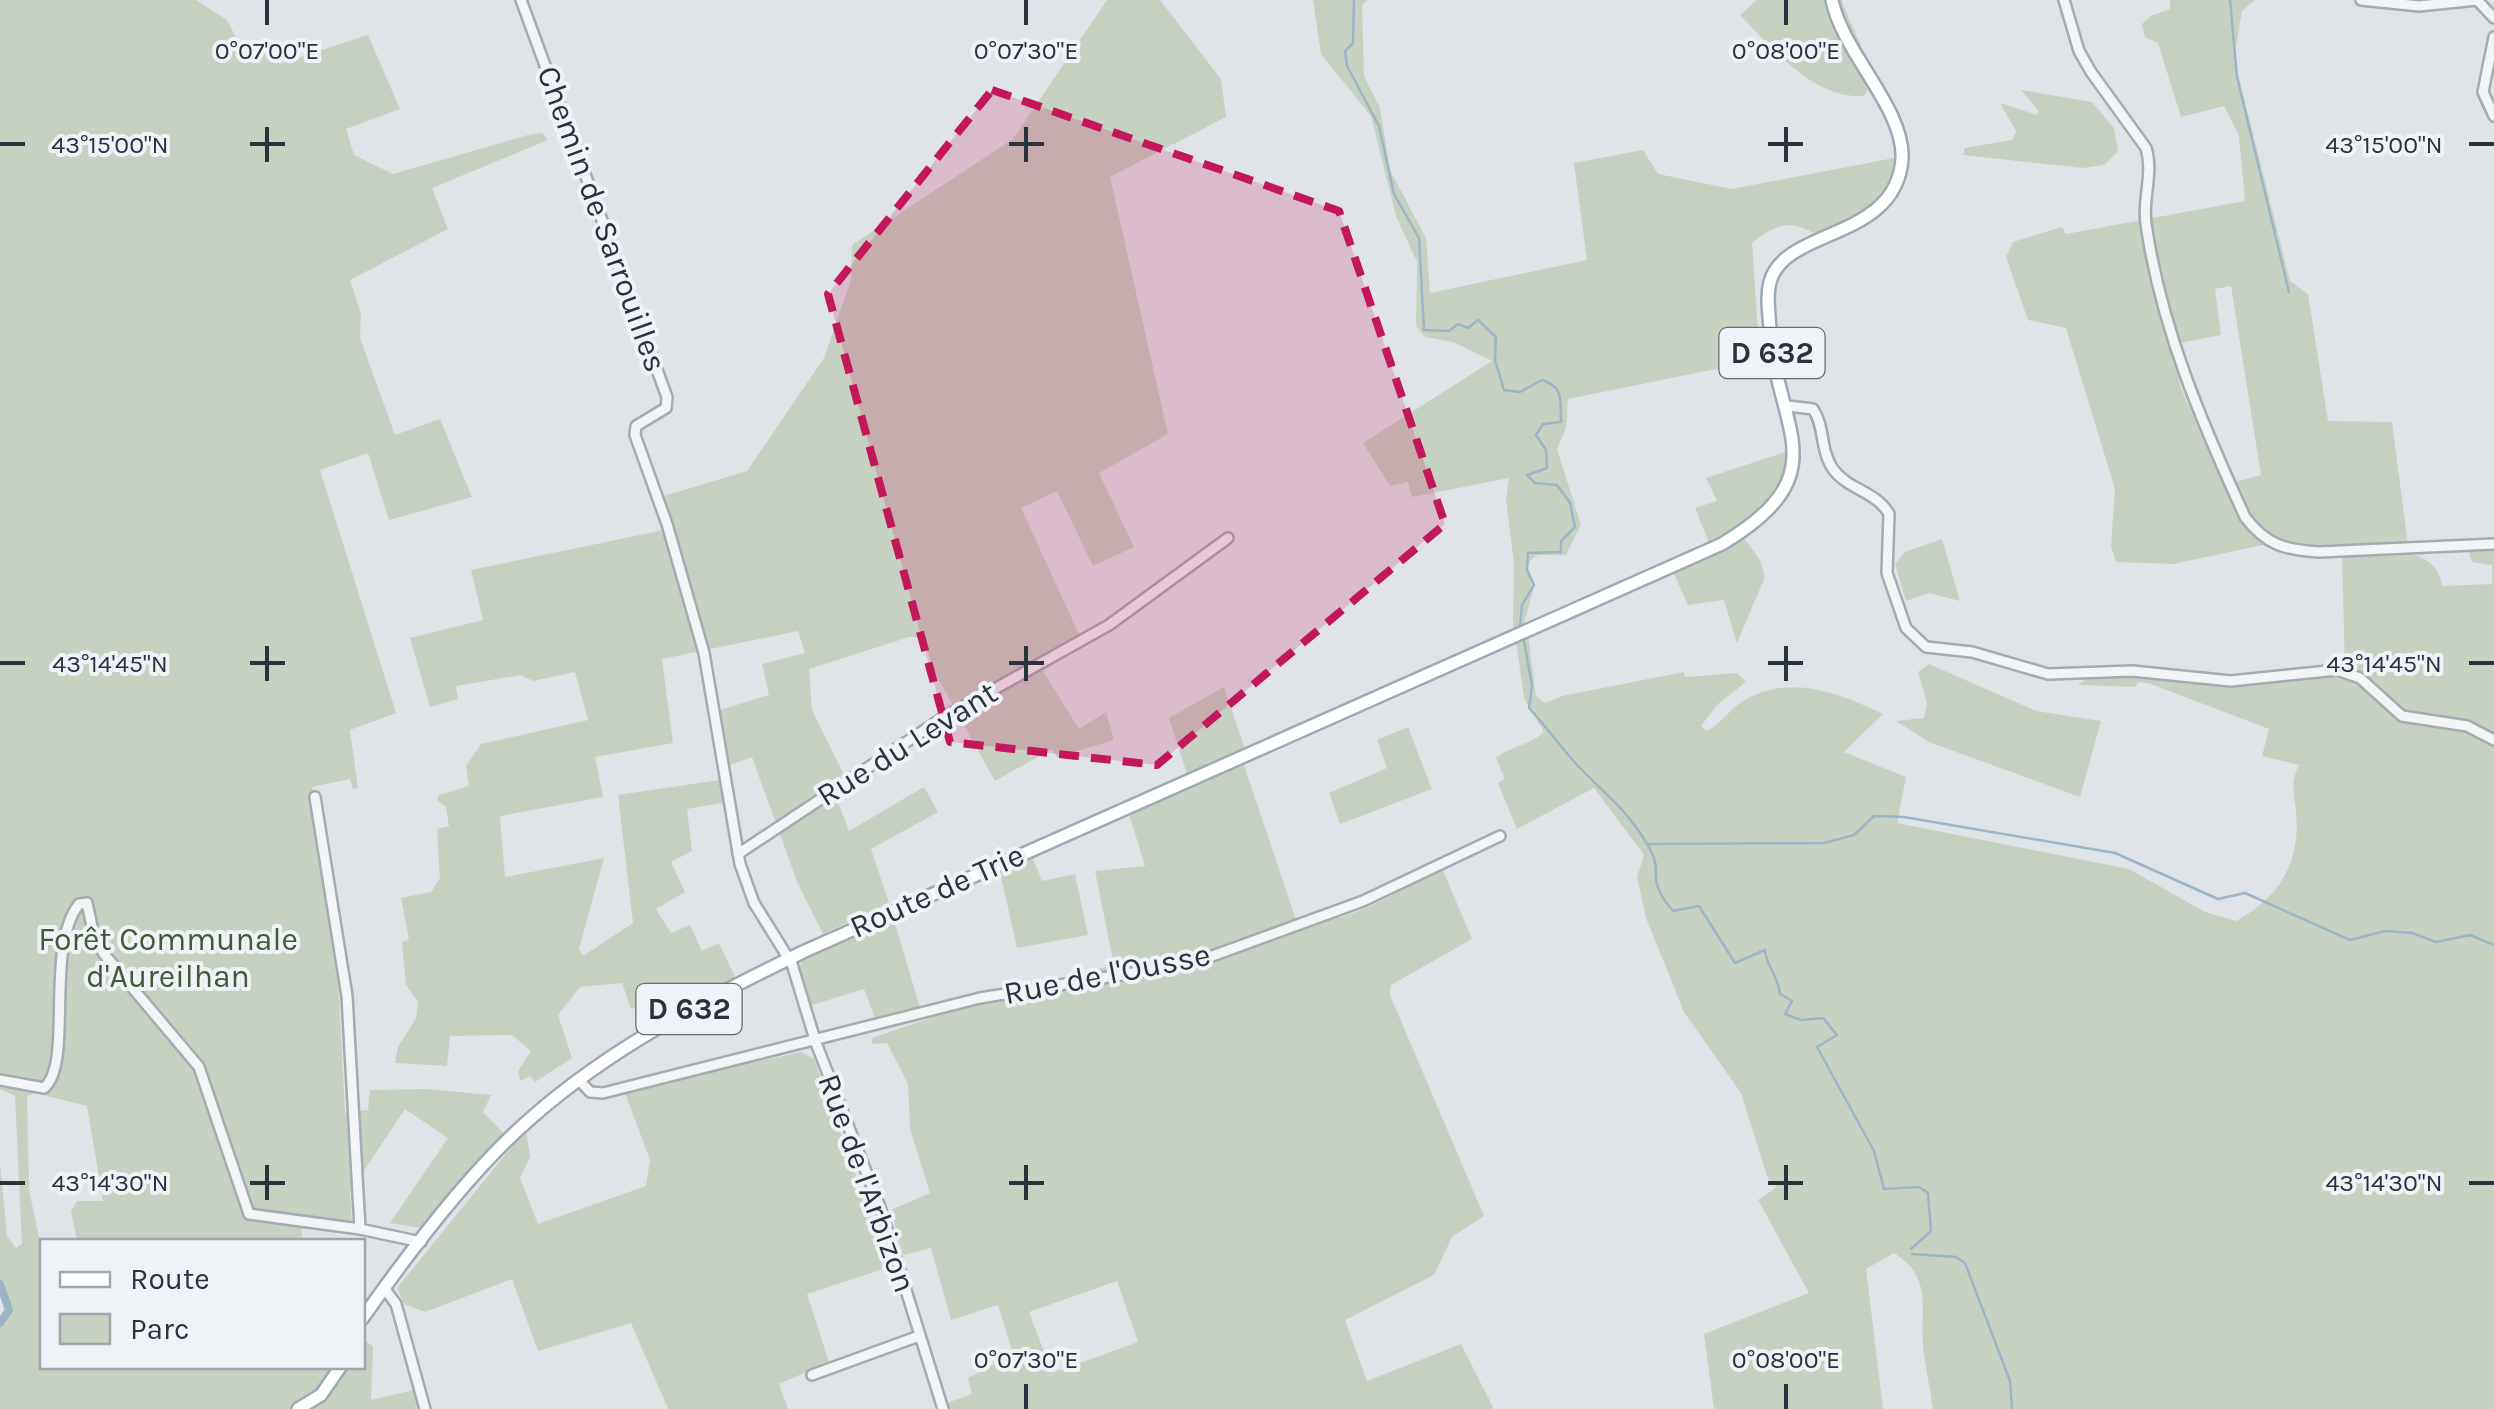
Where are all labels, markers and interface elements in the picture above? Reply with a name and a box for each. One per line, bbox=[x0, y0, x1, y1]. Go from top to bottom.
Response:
text: 0°07'00"E bbox=[215, 36, 319, 65]
text: 0°07'30"E bbox=[974, 36, 1078, 65]
text: 0°08'00"E bbox=[1732, 36, 1840, 65]
street label: Chemin de Sarrouilles bbox=[529, 61, 675, 377]
text: 43°15'00"N bbox=[51, 130, 169, 159]
text: 43°15'00"N bbox=[2325, 130, 2443, 159]
road number: D 632 bbox=[1720, 328, 1824, 378]
text: 43°14'45"N bbox=[52, 649, 168, 678]
text: 43°14'45"N bbox=[2326, 649, 2442, 678]
street label: Rue du Levant bbox=[810, 674, 1004, 814]
street label: Route de Trie bbox=[844, 836, 1030, 946]
park label: Forêt Communale d'Aureilhan bbox=[38, 921, 298, 995]
street label: Rue de l'Ousse bbox=[1001, 936, 1213, 1012]
road number: D 632 bbox=[636, 984, 742, 1034]
street label: Rue de l'Arbizon bbox=[810, 1069, 924, 1297]
text: 43°14'30"N bbox=[51, 1168, 169, 1197]
text: 43°14'30"N bbox=[2325, 1168, 2443, 1197]
legend bbox=[40, 1239, 365, 1369]
text: Route bbox=[130, 1261, 210, 1297]
text: Parc bbox=[130, 1311, 189, 1347]
text: 0°07'30"E bbox=[974, 1345, 1078, 1374]
text: 0°08'00"E bbox=[1732, 1345, 1840, 1374]

